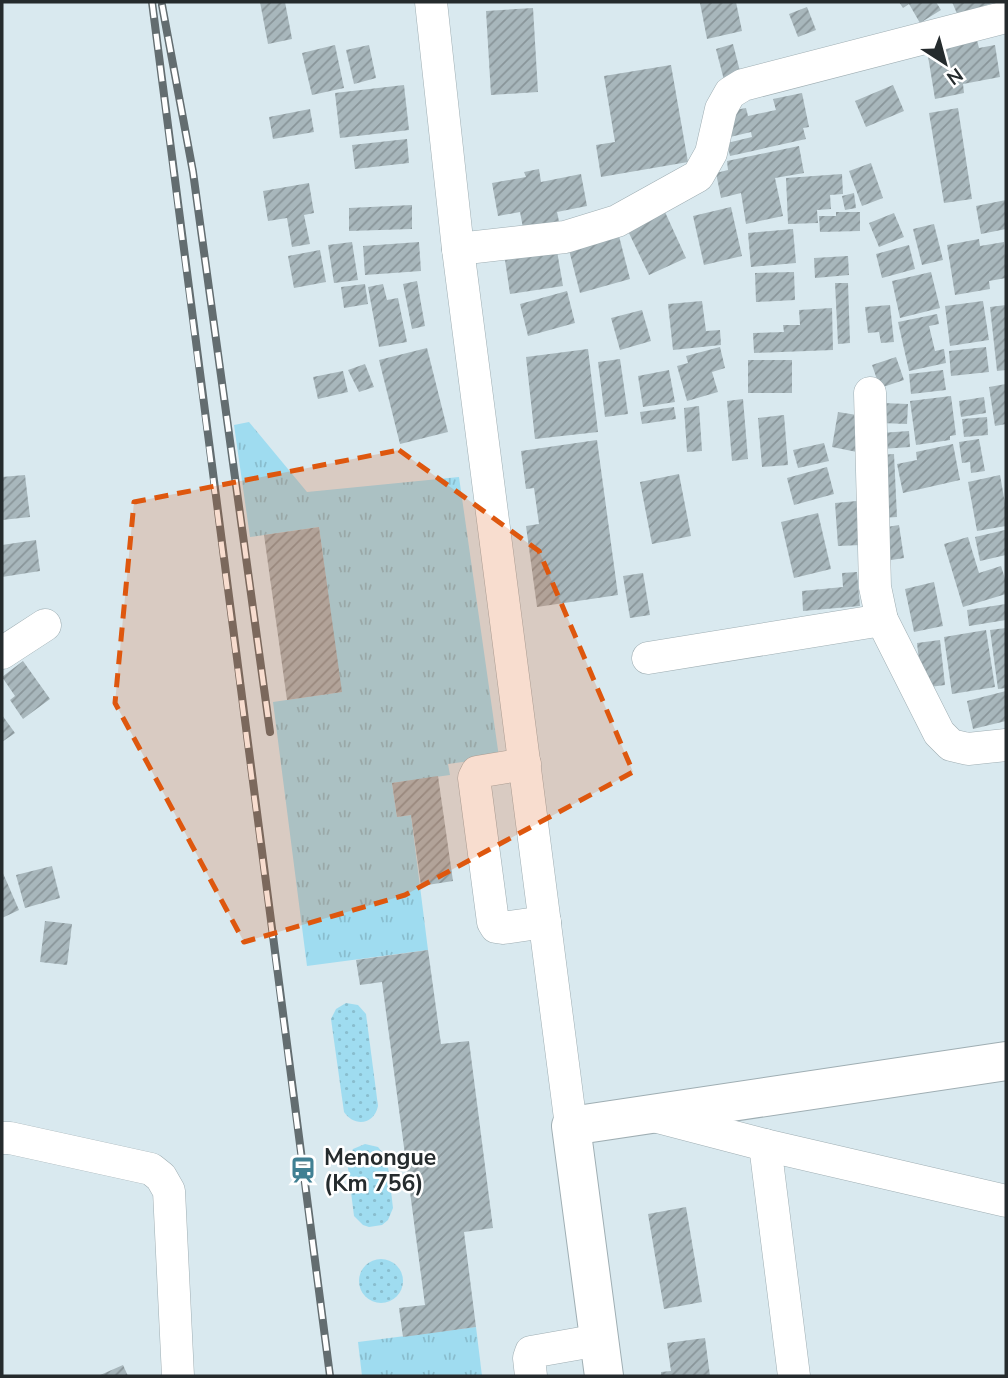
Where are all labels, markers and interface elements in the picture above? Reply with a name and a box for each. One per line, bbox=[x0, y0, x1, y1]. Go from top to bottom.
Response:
north arrow bbox=[910, 28, 980, 98]
text: N bbox=[941, 61, 968, 91]
place label: Menongue (Km 756) bbox=[324, 1142, 436, 1199]
station icon: Menongue (Km 756) bbox=[288, 1155, 318, 1185]

